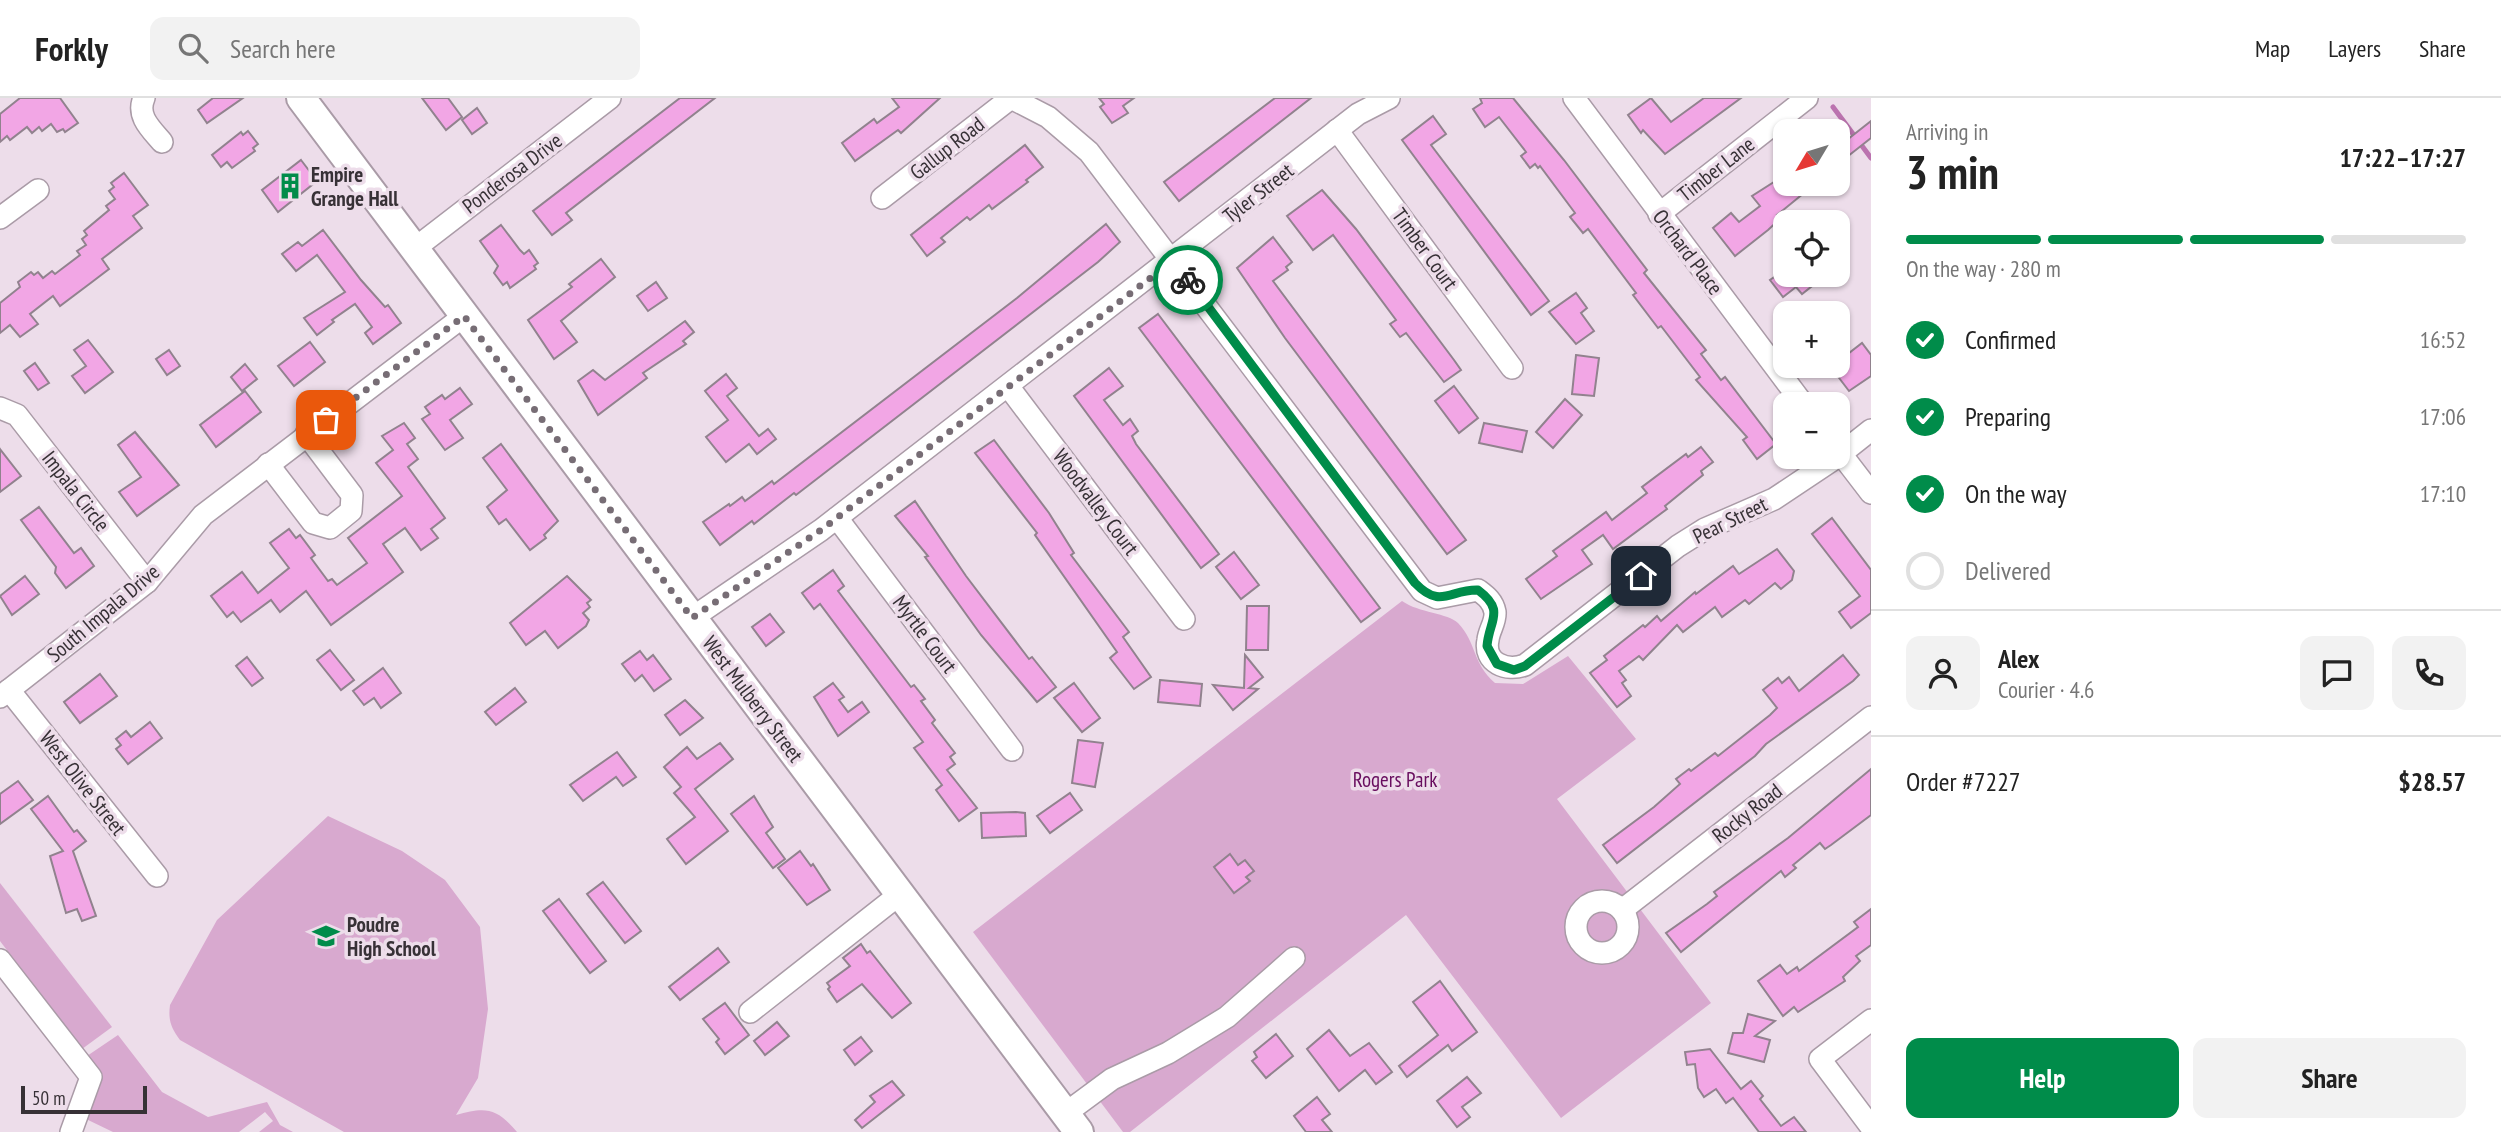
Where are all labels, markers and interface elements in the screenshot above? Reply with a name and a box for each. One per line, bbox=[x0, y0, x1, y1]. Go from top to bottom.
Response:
search box bbox=[150, 17, 640, 80]
text: Forkly bbox=[35, 27, 108, 70]
icon: search bbox=[174, 29, 212, 67]
text: Search here bbox=[230, 32, 336, 65]
text: Map bbox=[2255, 33, 2290, 64]
text: Layers bbox=[2328, 33, 2381, 64]
text: Share bbox=[2419, 33, 2466, 64]
street label: Gallup Road bbox=[904, 111, 990, 185]
text: Arriving in bbox=[1906, 117, 1988, 146]
north arrow bbox=[1773, 119, 1850, 196]
map controls bbox=[1773, 119, 1850, 469]
street label: Ponderosa Drive bbox=[457, 127, 567, 219]
street label: Timber Lane bbox=[1672, 131, 1760, 207]
text: 17:22–17:27 bbox=[2339, 141, 2466, 174]
text: 3 min bbox=[1906, 142, 1999, 202]
street label: Tyler Street bbox=[1217, 157, 1299, 229]
place label: Empire Grange Hall bbox=[311, 161, 399, 212]
building icon: Empire Grange Hall bbox=[275, 171, 305, 201]
street label: Timber Court bbox=[1386, 203, 1464, 295]
street label: Orchard Place bbox=[1647, 204, 1729, 300]
button: locate bbox=[1773, 210, 1850, 287]
courier bbox=[1153, 245, 1223, 315]
text: On the way · 280 m bbox=[1906, 254, 2061, 283]
icon: bike bbox=[1169, 261, 1207, 299]
button: + bbox=[1773, 301, 1850, 378]
icon: check bbox=[1906, 321, 1944, 359]
text: Confirmed bbox=[1965, 323, 2056, 356]
text: 16:52 bbox=[2420, 325, 2466, 354]
pin bbox=[296, 390, 356, 450]
button: − bbox=[1773, 392, 1850, 469]
icon: check bbox=[1906, 398, 1944, 436]
text: Preparing bbox=[1965, 400, 2051, 433]
icon: bag bbox=[307, 401, 345, 439]
text: 17:06 bbox=[2420, 402, 2466, 431]
street label: Woodvalley Court bbox=[1047, 443, 1145, 561]
street label: Impala Circle bbox=[36, 445, 116, 537]
icon: check bbox=[1906, 475, 1944, 513]
text: On the way bbox=[1965, 477, 2067, 510]
text: 17:10 bbox=[2420, 479, 2466, 508]
street label: Pear Street bbox=[1688, 490, 1772, 550]
pin bbox=[1611, 546, 1671, 606]
text: Delivered bbox=[1965, 554, 2051, 587]
icon: home bbox=[1622, 557, 1660, 595]
street label: South Impala Drive bbox=[41, 558, 165, 668]
street label: Myrtle Court bbox=[887, 590, 963, 678]
street label: West Mulberry Street bbox=[697, 630, 809, 768]
button: person bbox=[1906, 636, 1980, 710]
button: chat bbox=[2300, 636, 2374, 710]
button: phone bbox=[2392, 636, 2466, 710]
text: Alex bbox=[1998, 642, 2039, 675]
text: Courier · 4.6 bbox=[1998, 675, 2094, 704]
street label: West Olive Street bbox=[34, 725, 132, 841]
text: Order #7227 bbox=[1906, 765, 2021, 798]
text: $28.57 bbox=[2398, 765, 2466, 798]
park label: Rogers Park bbox=[1353, 766, 1437, 793]
street label: Rocky Road bbox=[1707, 777, 1787, 849]
place label: Poudre High School bbox=[347, 911, 437, 962]
school or university icon: Poudre High School bbox=[311, 921, 341, 951]
button: Help bbox=[1906, 1038, 2179, 1118]
button: Share bbox=[2193, 1038, 2466, 1118]
scale bar bbox=[21, 1083, 147, 1115]
text: 50 m bbox=[32, 1086, 66, 1110]

